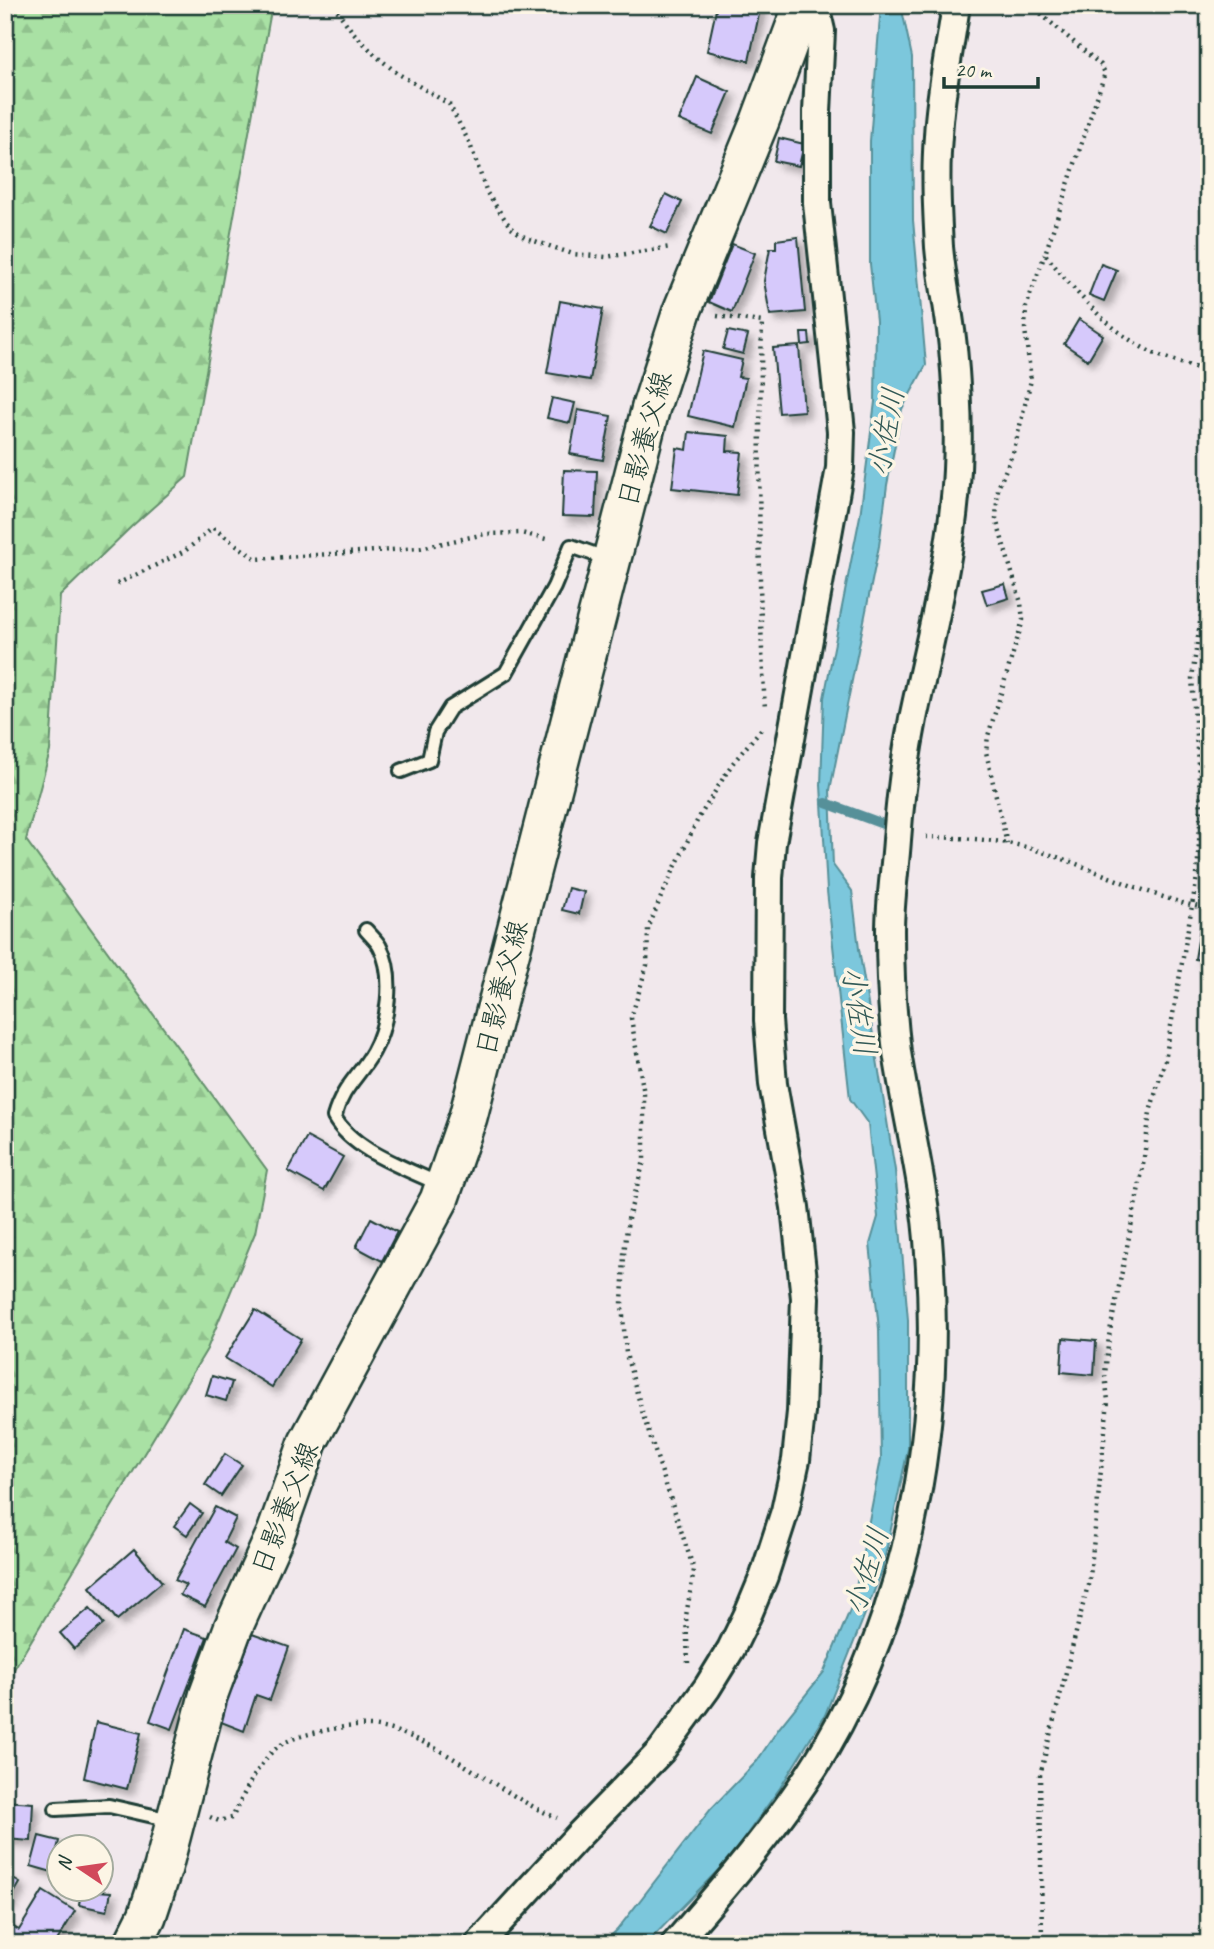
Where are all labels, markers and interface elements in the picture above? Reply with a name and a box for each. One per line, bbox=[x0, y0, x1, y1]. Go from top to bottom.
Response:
scale bar bbox=[944, 46, 1039, 90]
text: 20 m bbox=[955, 57, 993, 83]
street label: 日影養父線 bbox=[609, 367, 680, 511]
water label: 小佐川 bbox=[859, 384, 913, 480]
street label: 日影養父線 bbox=[468, 916, 535, 1060]
water label: 小佐川 bbox=[833, 964, 885, 1058]
street label: 日影養父線 bbox=[243, 1437, 326, 1580]
water label: 小佐川 bbox=[835, 1522, 897, 1620]
north arrow bbox=[46, 1834, 116, 1904]
text: N bbox=[51, 1853, 78, 1873]

